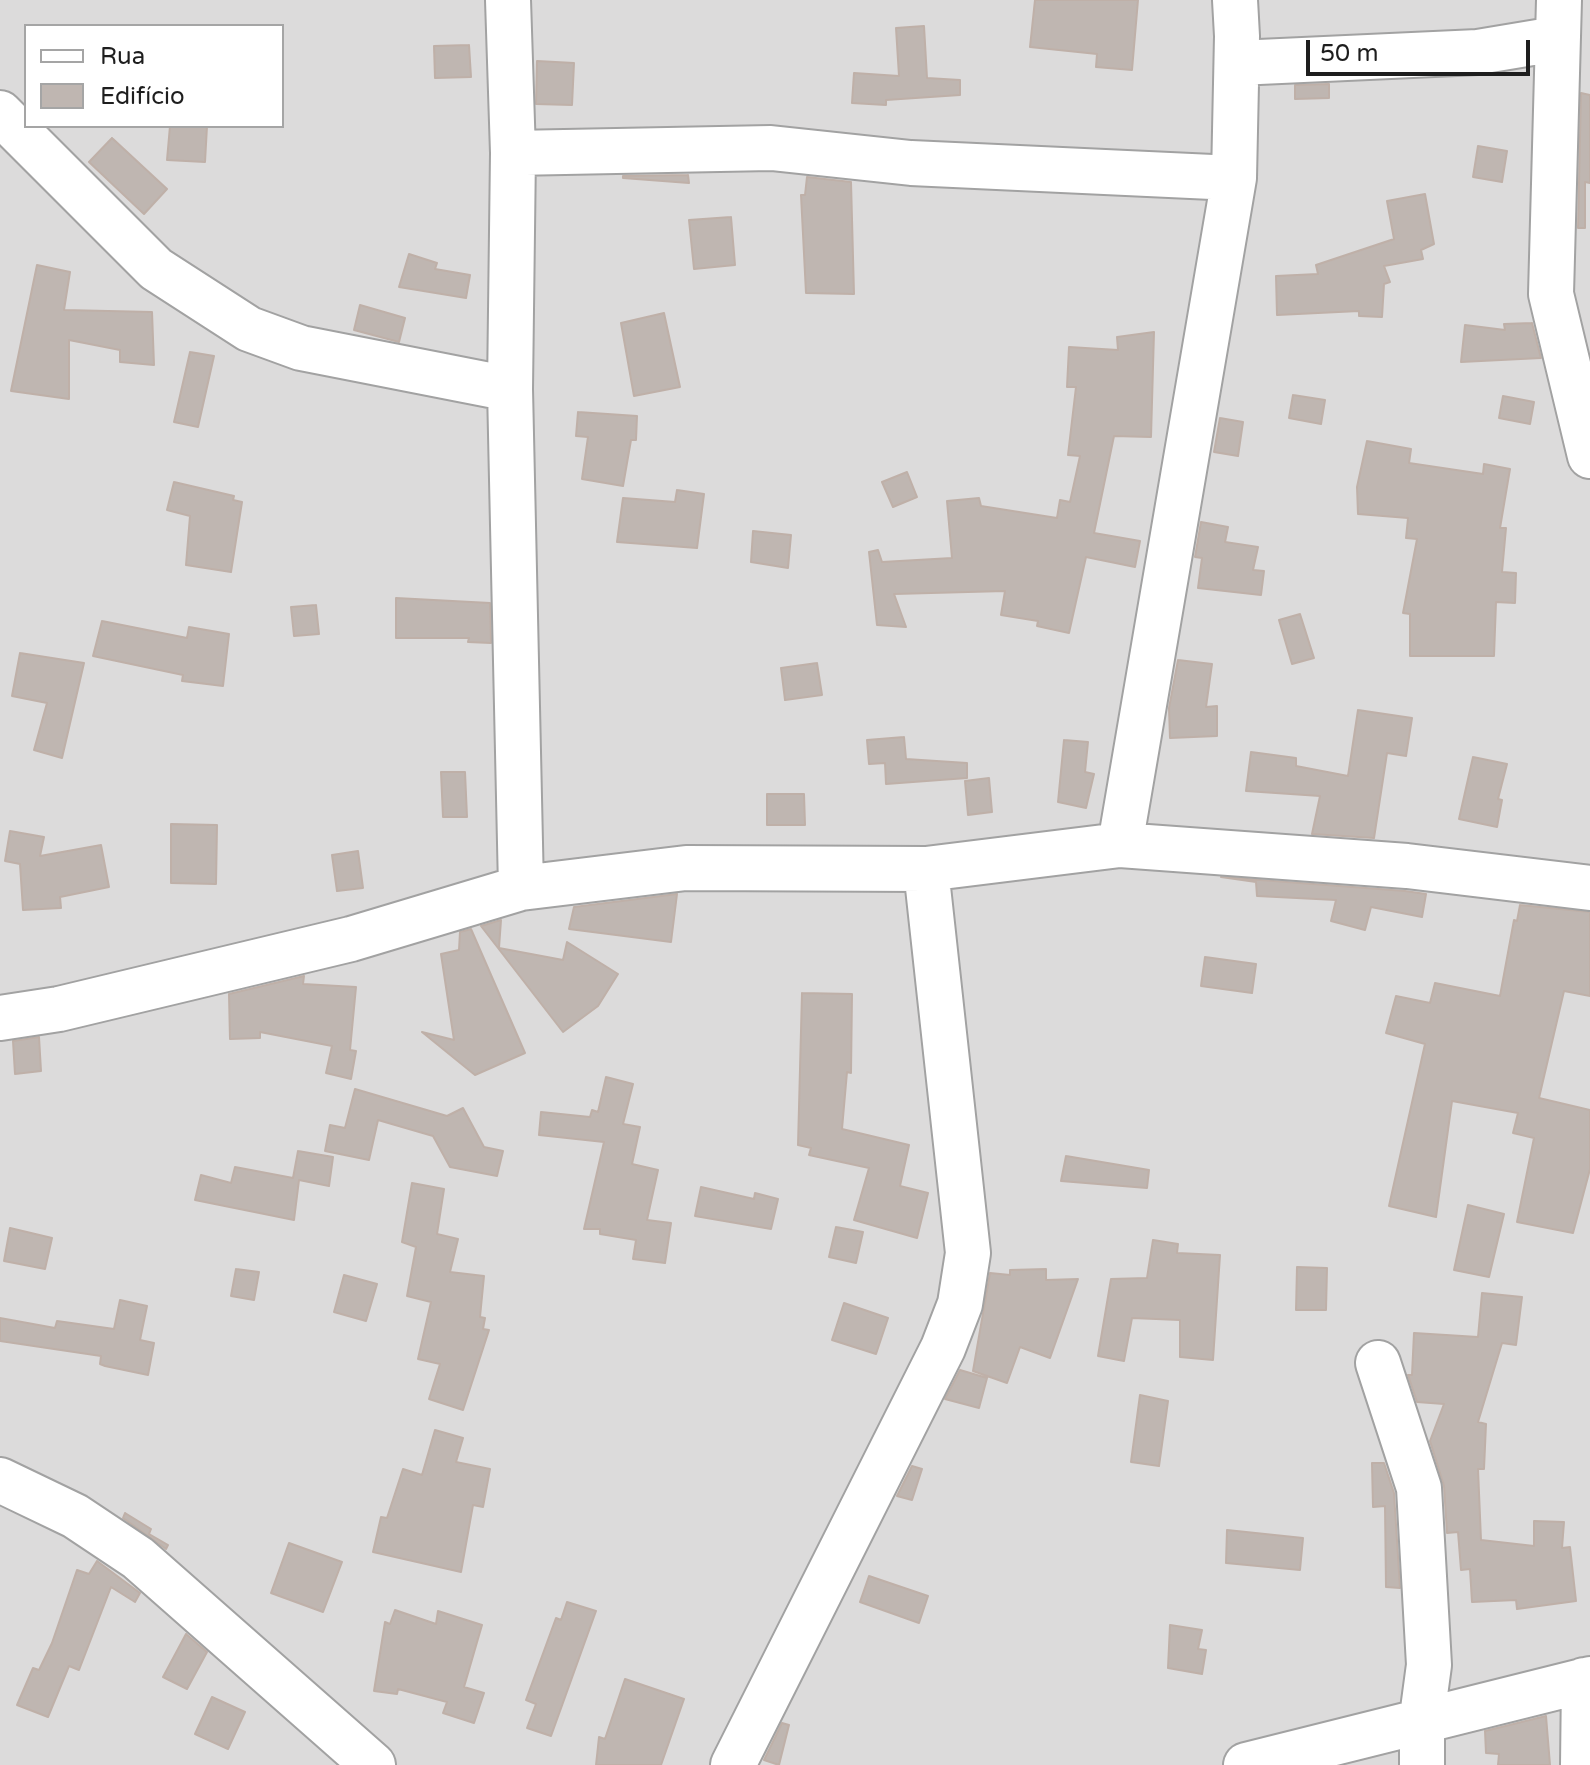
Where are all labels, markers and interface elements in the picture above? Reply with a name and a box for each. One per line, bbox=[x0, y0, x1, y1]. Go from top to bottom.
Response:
legend bbox=[24, 24, 284, 128]
scale bar bbox=[1310, 24, 1534, 74]
text: 50 m bbox=[1320, 39, 1378, 68]
text: Rua bbox=[100, 42, 145, 71]
text: Edifício bbox=[100, 82, 185, 111]

